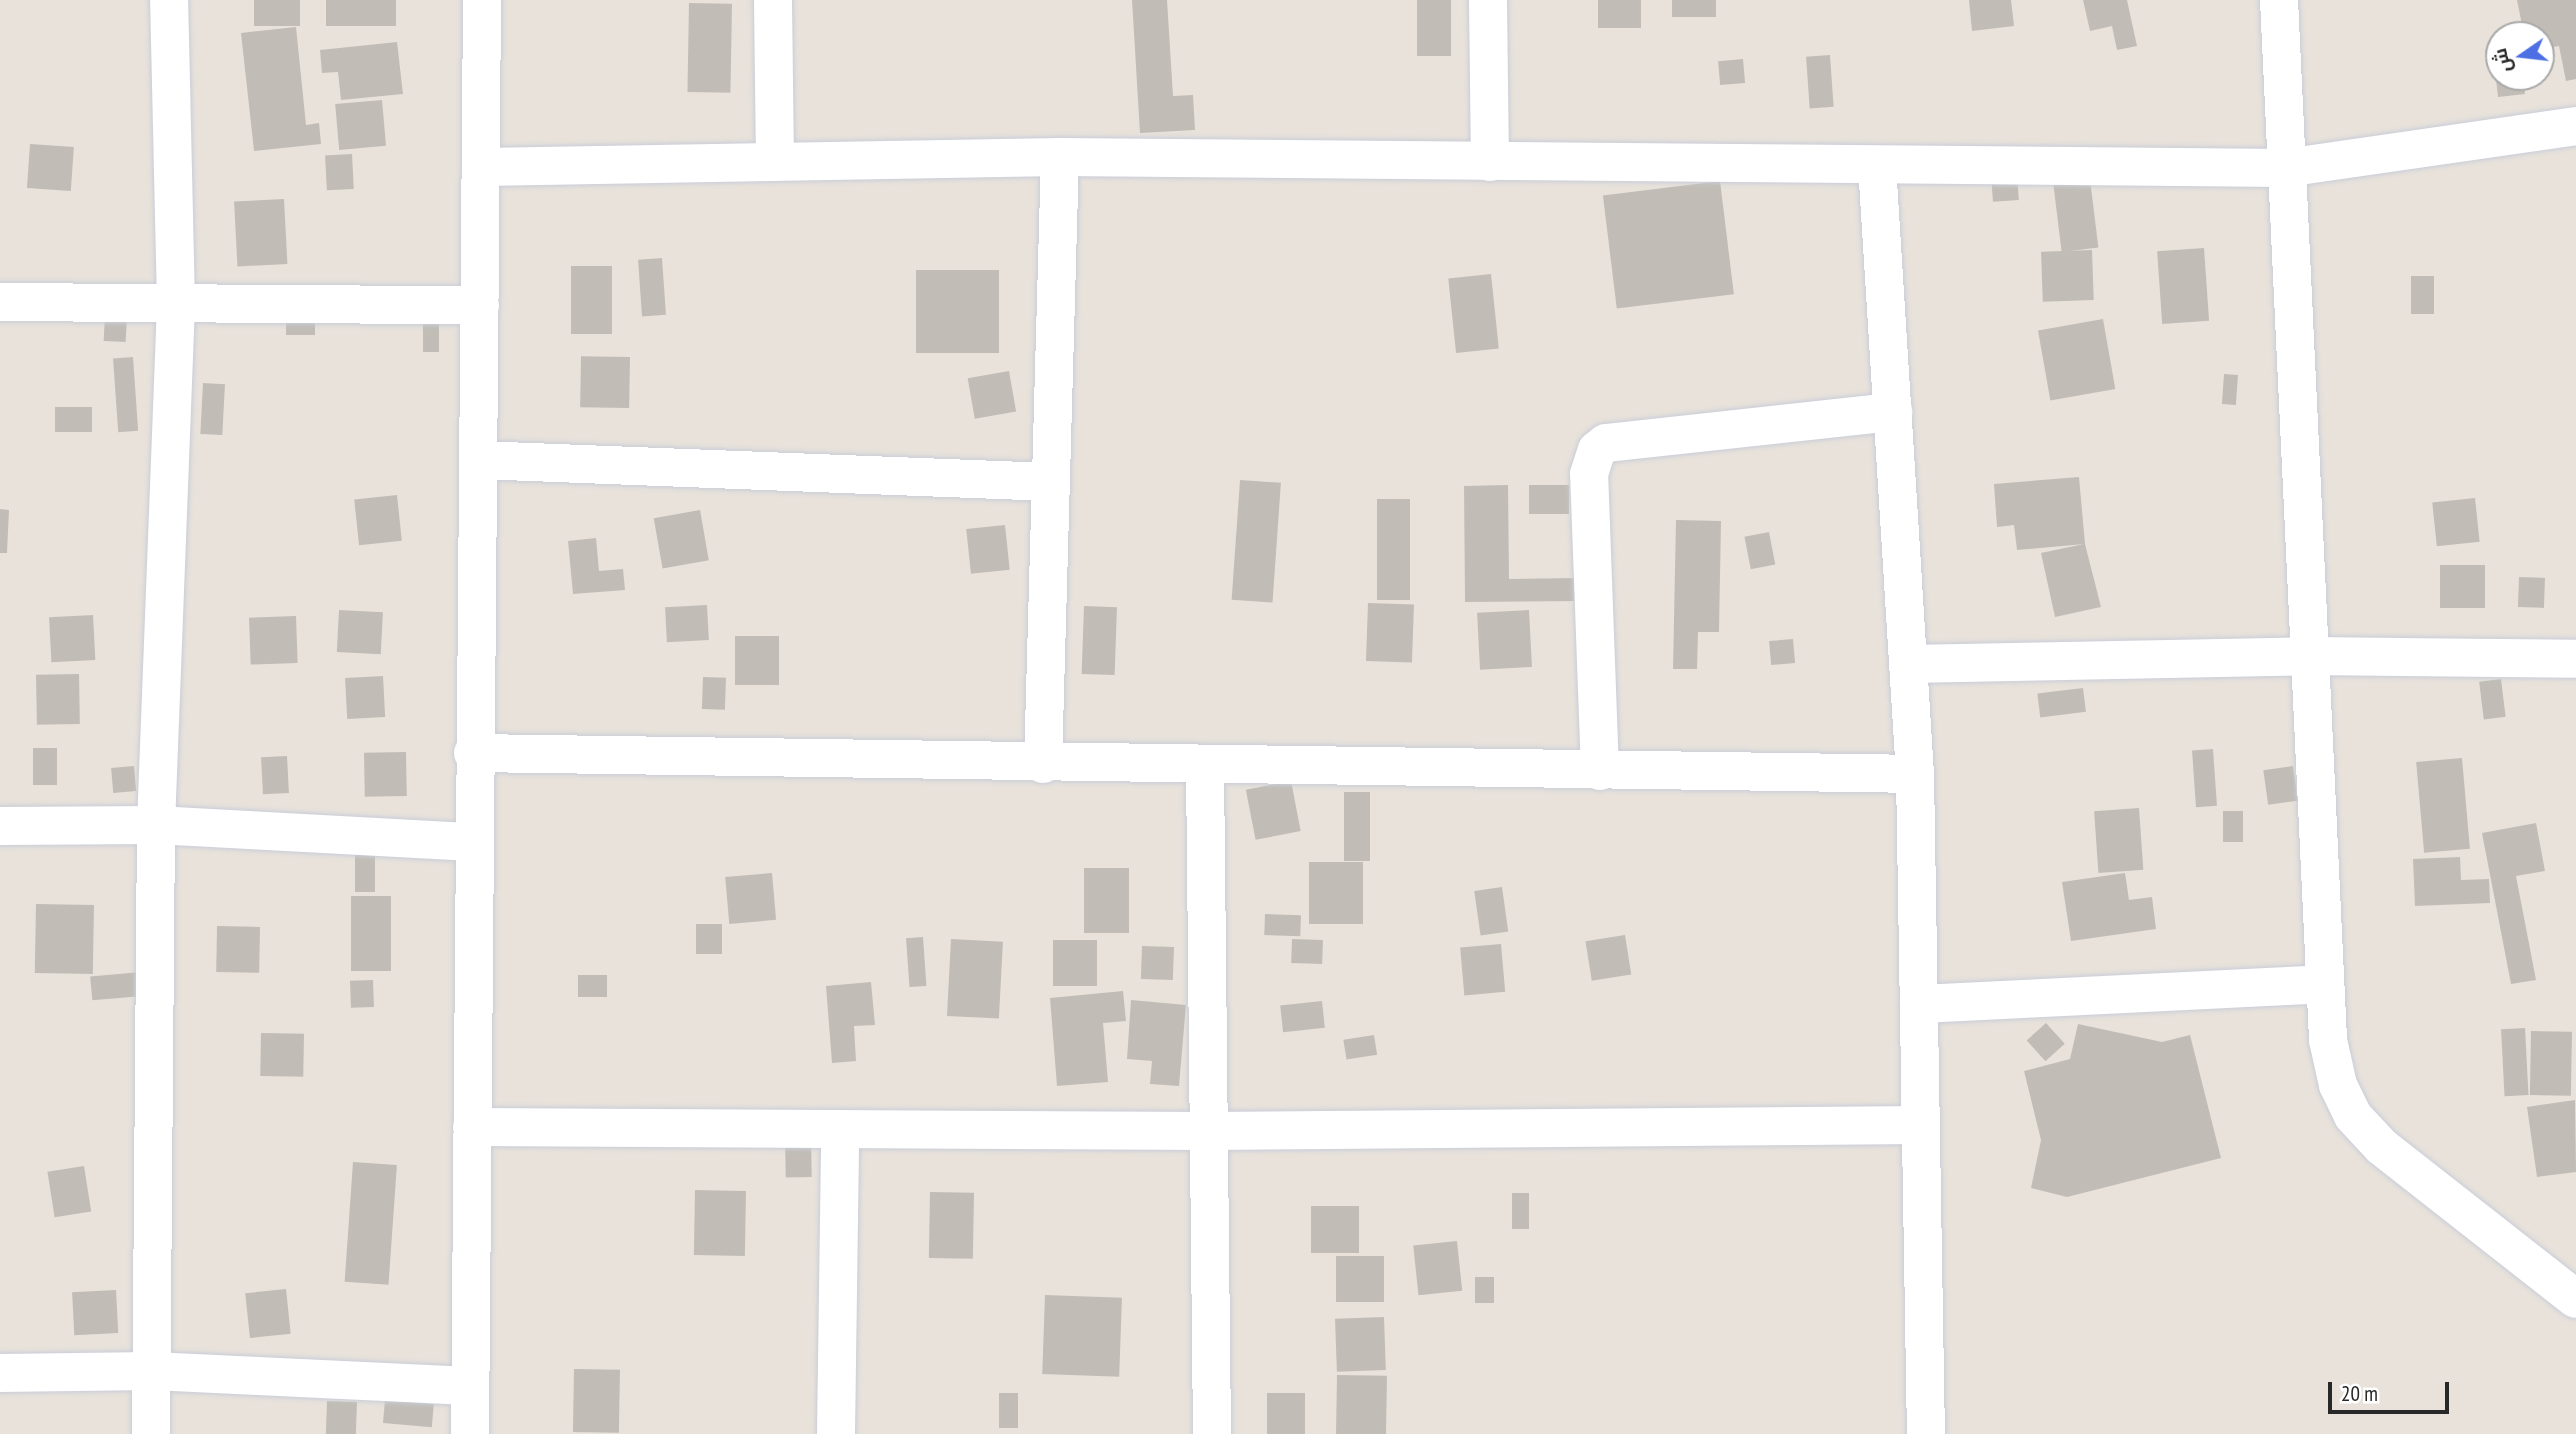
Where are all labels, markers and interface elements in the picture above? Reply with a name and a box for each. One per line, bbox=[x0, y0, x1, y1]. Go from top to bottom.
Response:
north arrow bbox=[2485, 21, 2555, 91]
text: ش bbox=[2487, 46, 2516, 75]
scale bar bbox=[2331, 1368, 2452, 1412]
text: 20 m bbox=[2341, 1380, 2378, 1407]

